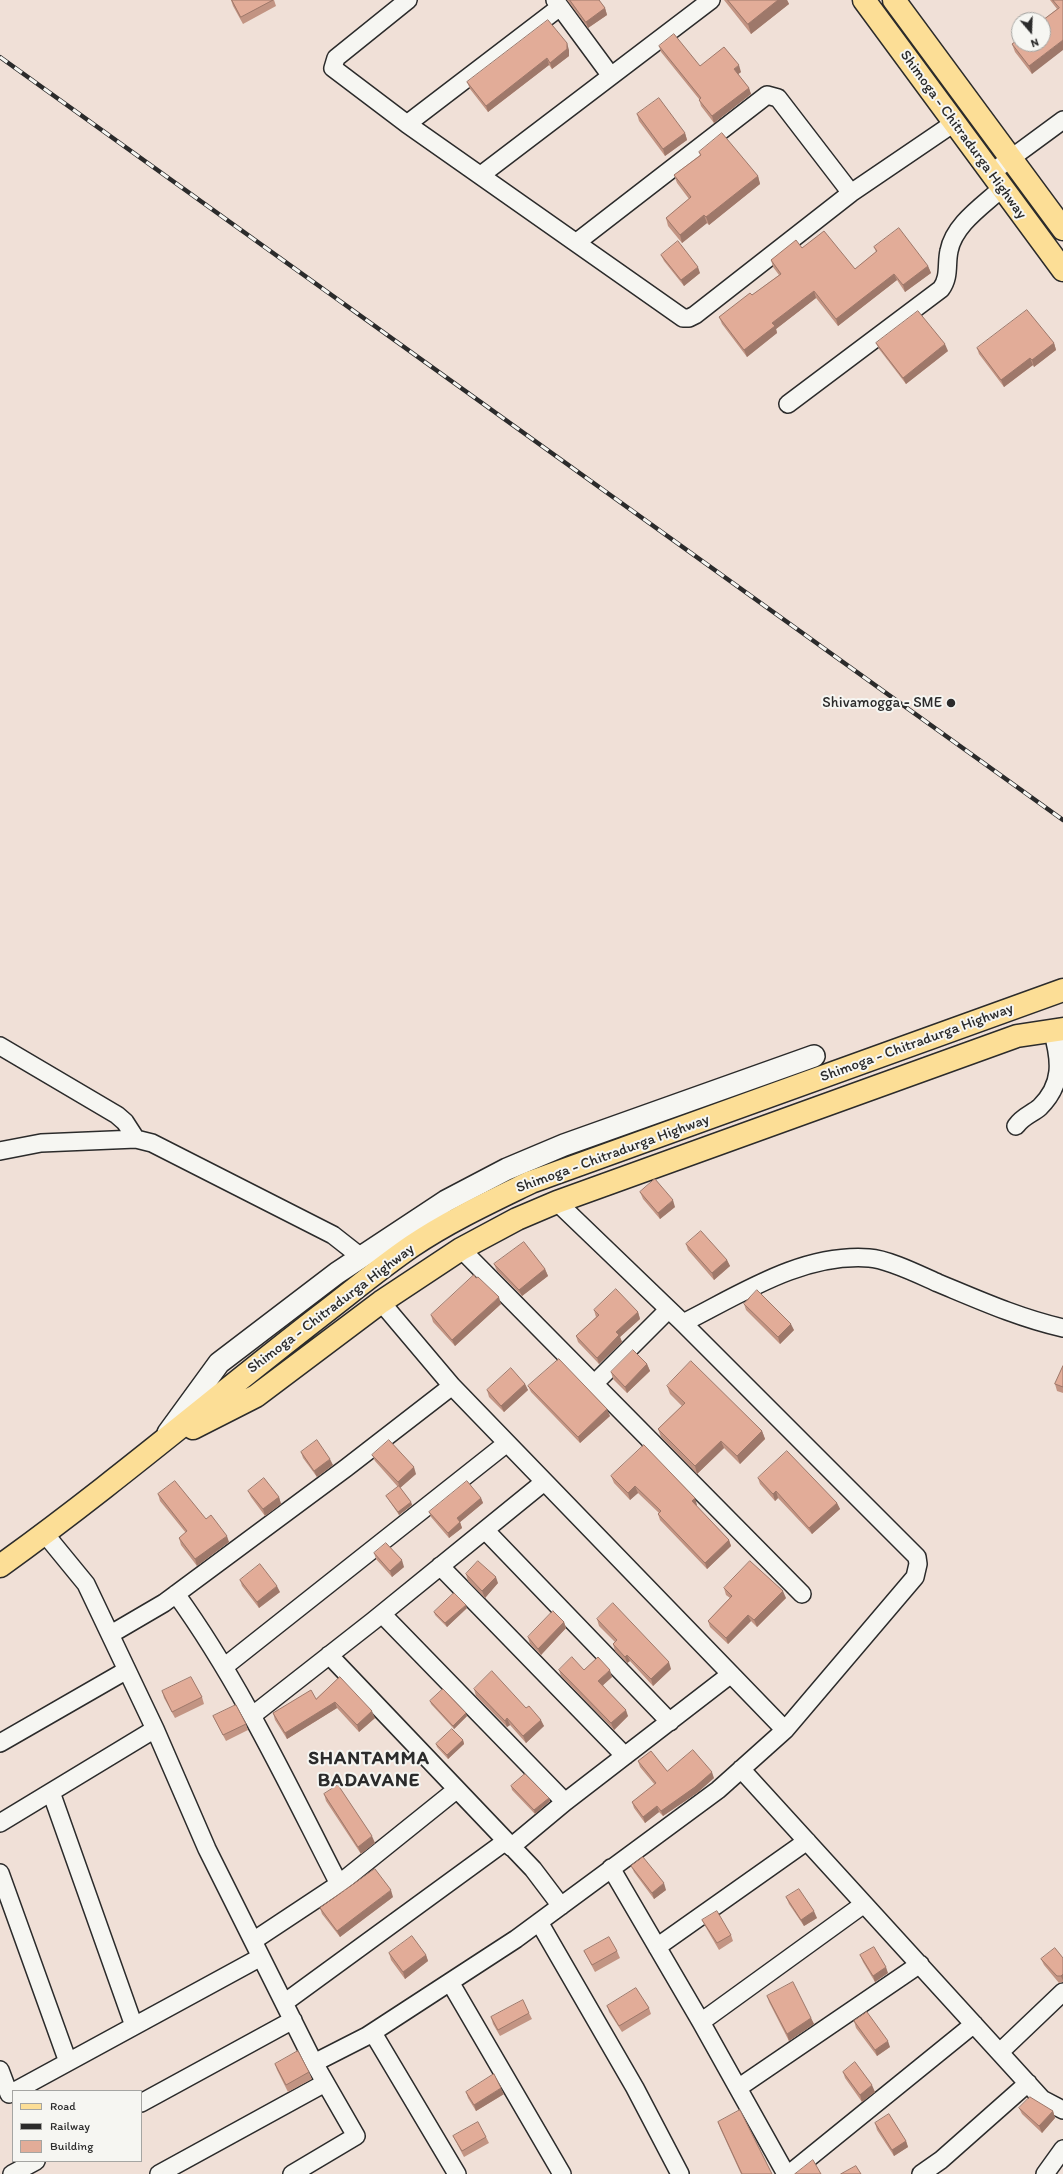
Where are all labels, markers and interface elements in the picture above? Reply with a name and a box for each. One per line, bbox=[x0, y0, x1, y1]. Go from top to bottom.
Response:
north arrow bbox=[1011, 12, 1051, 52]
text: N bbox=[1029, 36, 1040, 50]
street label: Shimoga - Chitradurga Highway bbox=[896, 47, 1030, 223]
place label: Shivamogga - SME bbox=[822, 694, 942, 712]
marker: Shivamogga - SME bbox=[945, 697, 957, 709]
street label: Shimoga - Chitradurga Highway bbox=[818, 1000, 1016, 1086]
street label: Shimoga - Chitradurga Highway bbox=[514, 1111, 712, 1197]
street label: Shimoga - Chitradurga Highway bbox=[244, 1240, 418, 1378]
district label: SHANTAMMA BADAVANE bbox=[308, 1748, 430, 1792]
legend bbox=[12, 2090, 142, 2162]
text: Road bbox=[50, 2099, 76, 2113]
text: Railway bbox=[50, 2119, 90, 2133]
text: Building bbox=[50, 2139, 93, 2153]

